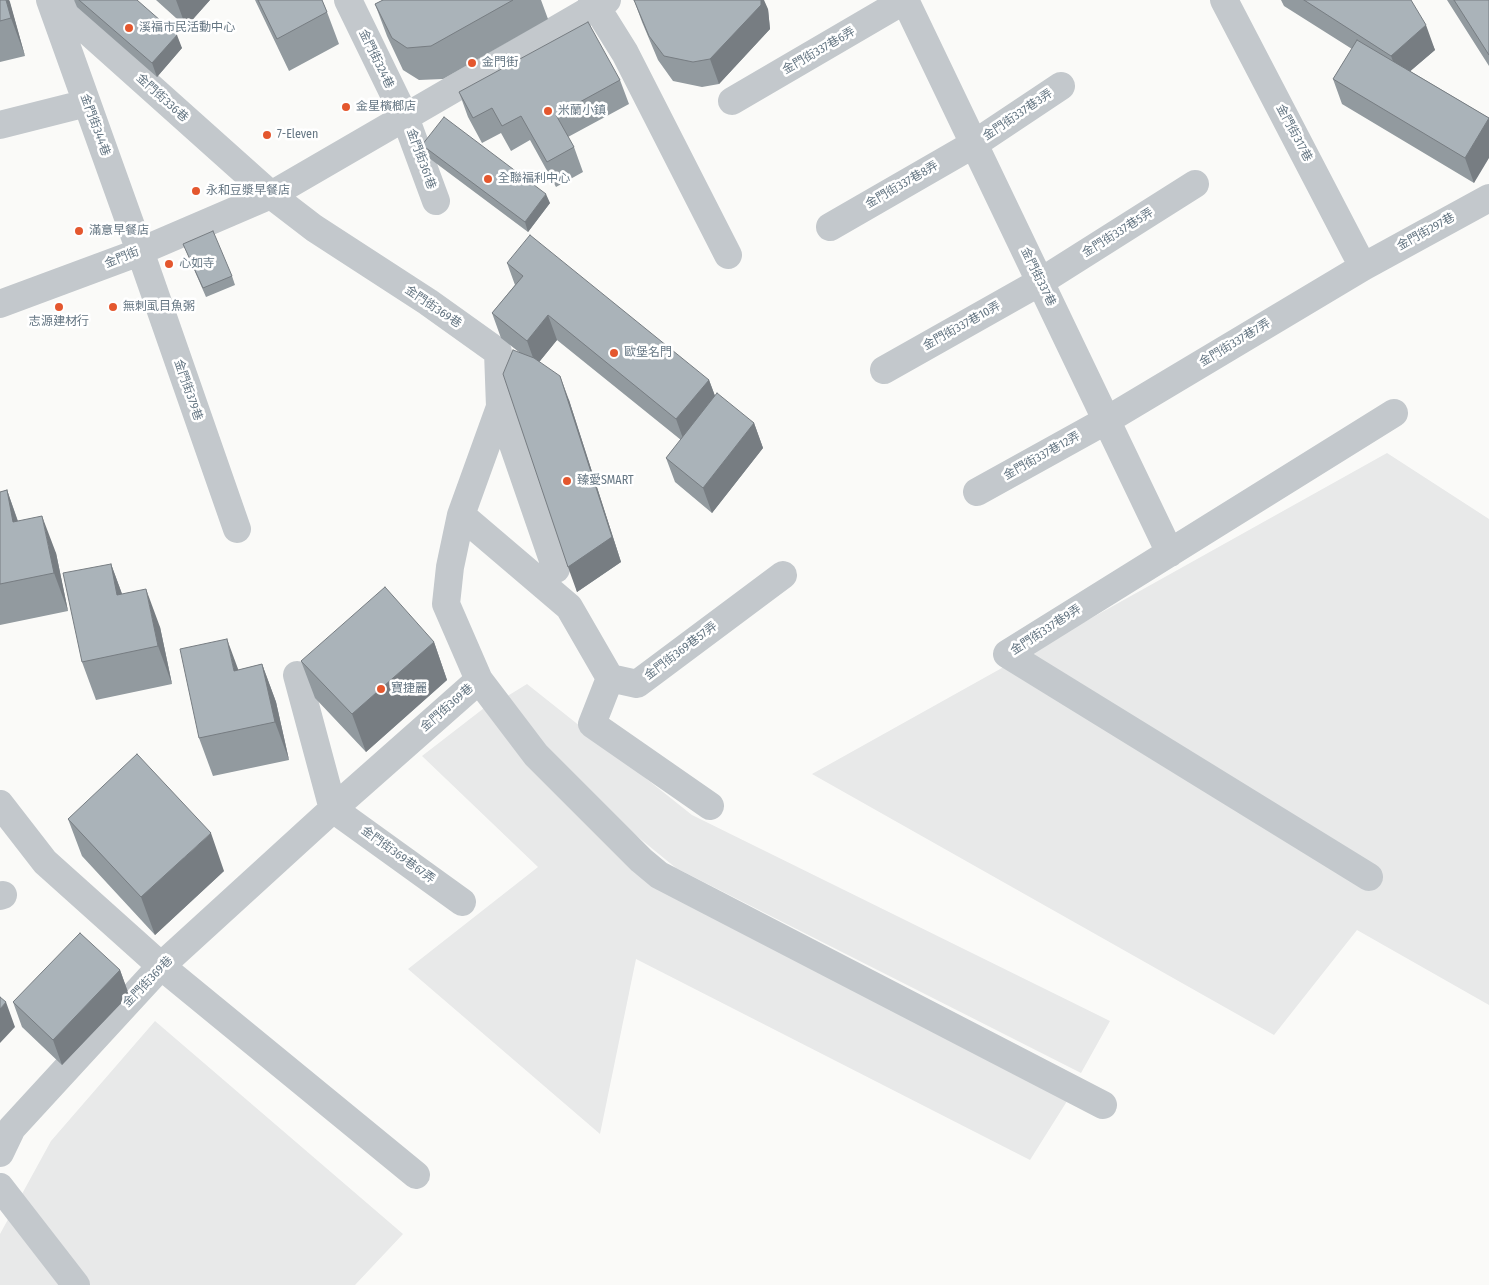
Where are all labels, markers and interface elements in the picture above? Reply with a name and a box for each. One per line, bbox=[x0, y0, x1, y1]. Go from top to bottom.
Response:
place label: 溪福市民活動中心 bbox=[139, 21, 235, 35]
marker: 溪福市民活動中心 bbox=[123, 22, 135, 34]
street label: 金門街337巷6弄 bbox=[780, 24, 858, 78]
street label: 金門街324巷 bbox=[355, 27, 397, 91]
place label: 金門街 bbox=[482, 56, 518, 70]
marker: 金門街 bbox=[466, 57, 478, 69]
street label: 金門街336巷 bbox=[133, 71, 191, 125]
street label: 金門街337巷3弄 bbox=[980, 86, 1056, 144]
street label: 金門街344巷 bbox=[77, 92, 113, 158]
place label: 金星檳榔店 bbox=[356, 100, 416, 114]
marker: 金星檳榔店 bbox=[340, 101, 352, 113]
street label: 金門街317巷 bbox=[1273, 102, 1315, 164]
place label: 米蘭小鎮 bbox=[558, 104, 606, 118]
marker: 米蘭小鎮 bbox=[542, 105, 554, 117]
street label: 金門街361巷 bbox=[403, 127, 439, 191]
place label: 7-Eleven bbox=[277, 128, 318, 142]
marker: 7-Eleven bbox=[261, 129, 273, 141]
street label: 金門街337巷8弄 bbox=[863, 158, 941, 212]
place label: 全聯福利中心 bbox=[498, 172, 570, 186]
marker: 全聯福利中心 bbox=[482, 173, 494, 185]
place label: 永和豆漿早餐店 bbox=[206, 184, 290, 198]
marker: 永和豆漿早餐店 bbox=[190, 185, 202, 197]
street label: 金門街337巷5弄 bbox=[1080, 205, 1156, 261]
street label: 金門街297巷 bbox=[1395, 210, 1457, 254]
place label: 滿意早餐店 bbox=[89, 224, 149, 238]
marker: 滿意早餐店 bbox=[73, 225, 85, 237]
street label: 金門街 bbox=[103, 245, 141, 271]
street label: 金門街337巷 bbox=[1018, 245, 1058, 309]
place label: 心如寺 bbox=[179, 257, 215, 271]
marker: 心如寺 bbox=[163, 258, 175, 270]
street label: 金門街369巷 bbox=[402, 283, 464, 331]
street label: 金門街337巷10弄 bbox=[921, 299, 1003, 353]
place label: 無刺虱目魚粥 bbox=[123, 300, 195, 314]
marker: 志源建材行 bbox=[53, 301, 65, 313]
marker: 無刺虱目魚粥 bbox=[107, 301, 119, 313]
place label: 志源建材行 bbox=[29, 315, 89, 329]
street label: 金門街337巷7弄 bbox=[1197, 316, 1273, 370]
place label: 歐堡名門 bbox=[624, 346, 672, 360]
marker: 歐堡名門 bbox=[608, 347, 620, 359]
street label: 金門街379巷 bbox=[171, 357, 205, 423]
street label: 金門街337巷12弄 bbox=[1001, 429, 1083, 483]
place label: 臻愛SMART bbox=[577, 474, 634, 488]
marker: 臻愛SMART bbox=[561, 475, 573, 487]
street label: 金門街337巷9弄 bbox=[1008, 602, 1084, 658]
street label: 金門街369巷57弄 bbox=[642, 619, 720, 683]
street label: 金門街369巷 bbox=[418, 681, 476, 735]
place label: 寶捷麗 bbox=[391, 682, 427, 696]
marker: 寶捷麗 bbox=[375, 683, 387, 695]
street label: 金門街369巷67弄 bbox=[358, 823, 438, 887]
street label: 金門街369巷 bbox=[120, 954, 176, 1010]

